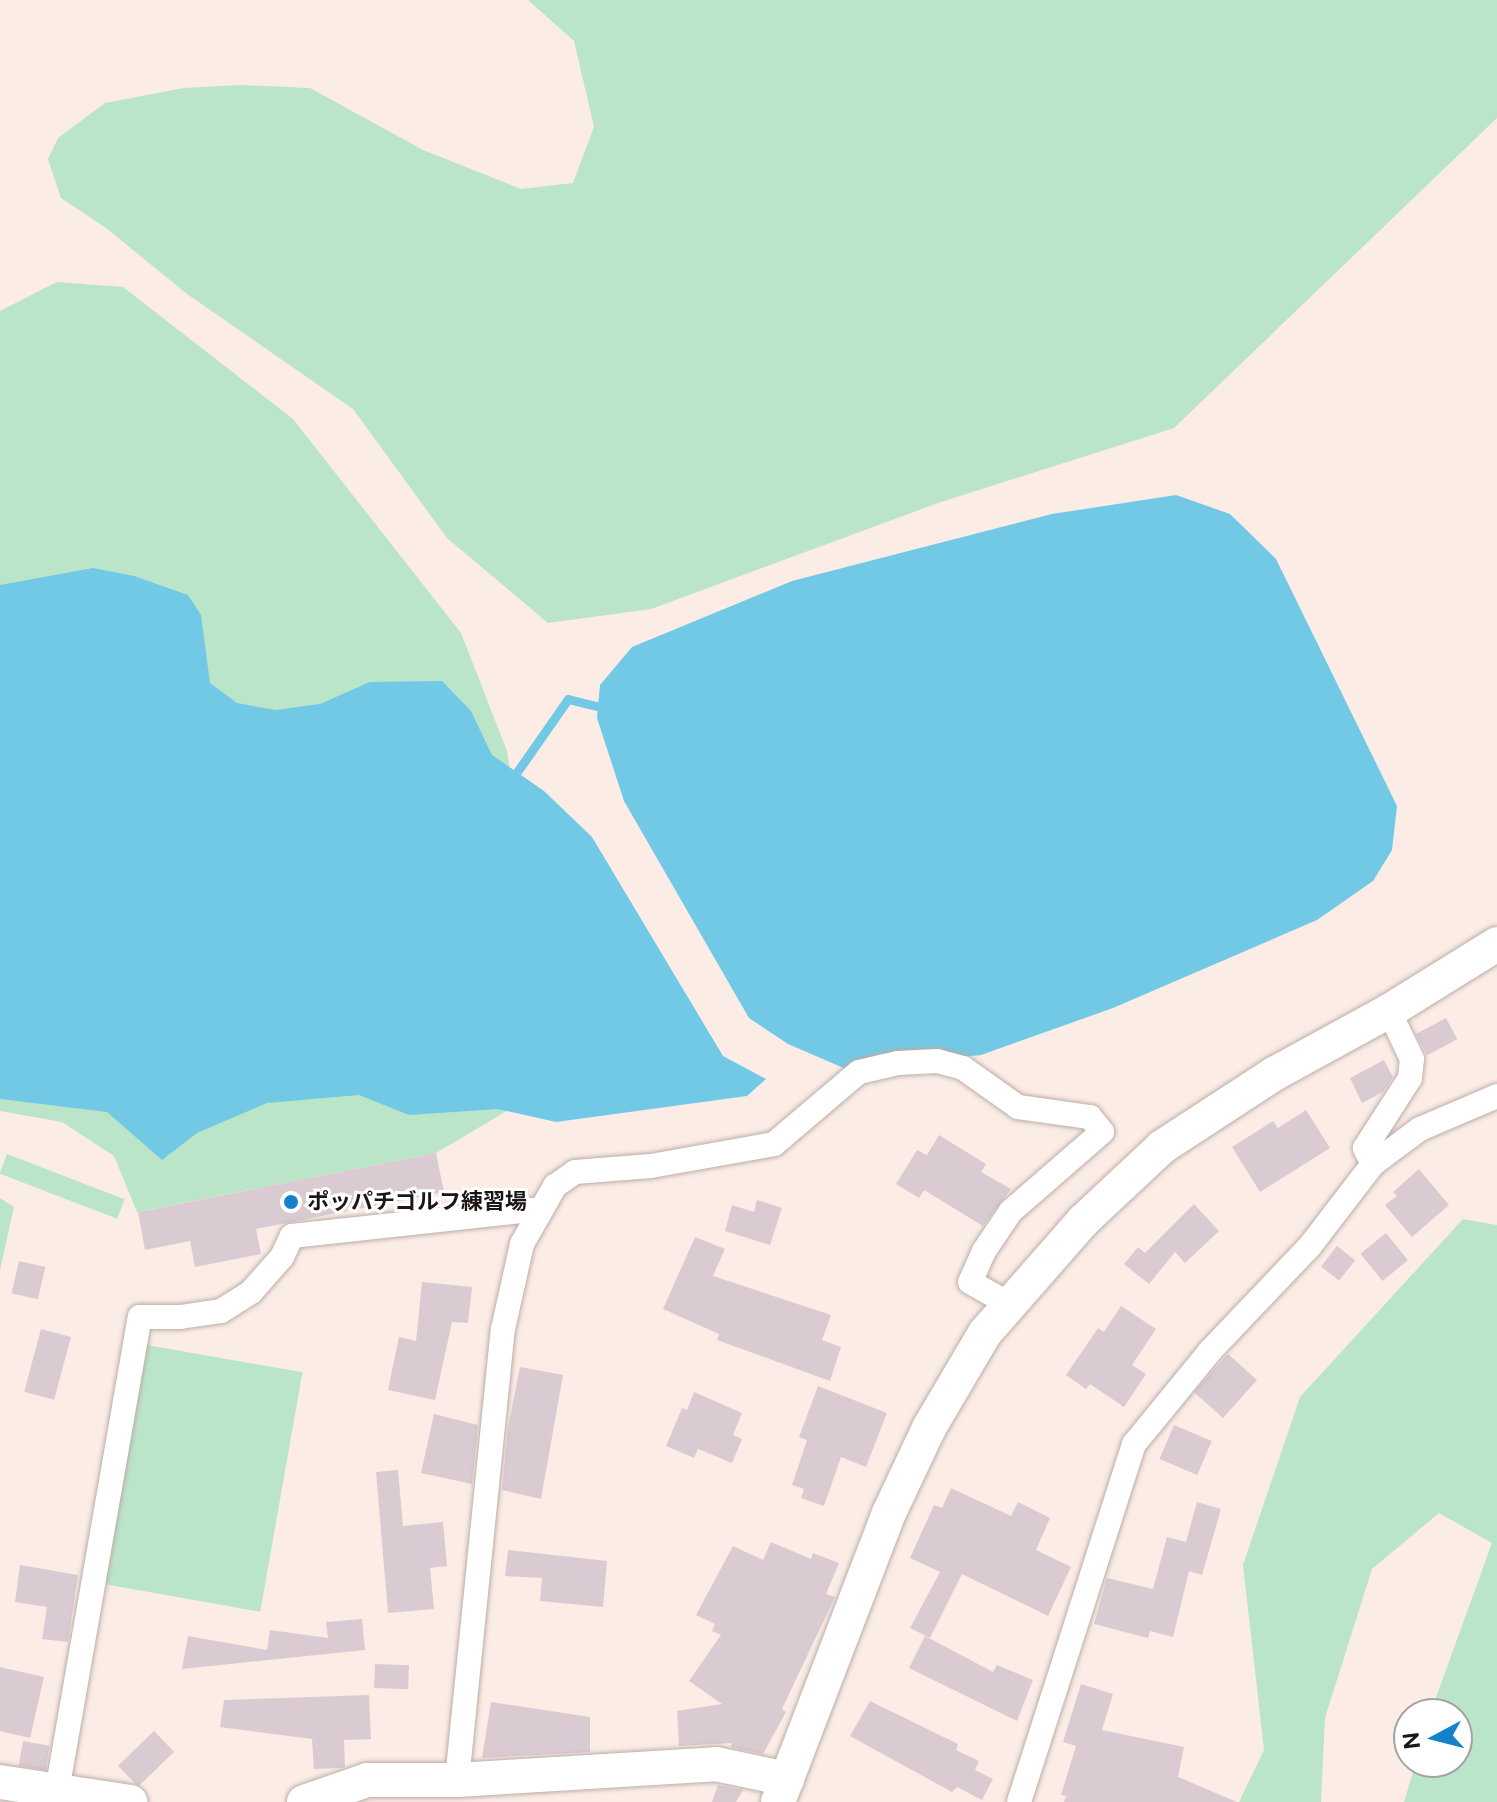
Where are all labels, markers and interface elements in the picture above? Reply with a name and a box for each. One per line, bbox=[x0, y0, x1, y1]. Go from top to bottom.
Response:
place label: ポッパチゴルフ練習場 bbox=[307, 1189, 527, 1215]
marker: ポッパチゴルフ練習場 bbox=[282, 1193, 300, 1211]
north arrow bbox=[1393, 1698, 1473, 1778]
text: N bbox=[1397, 1731, 1425, 1751]

